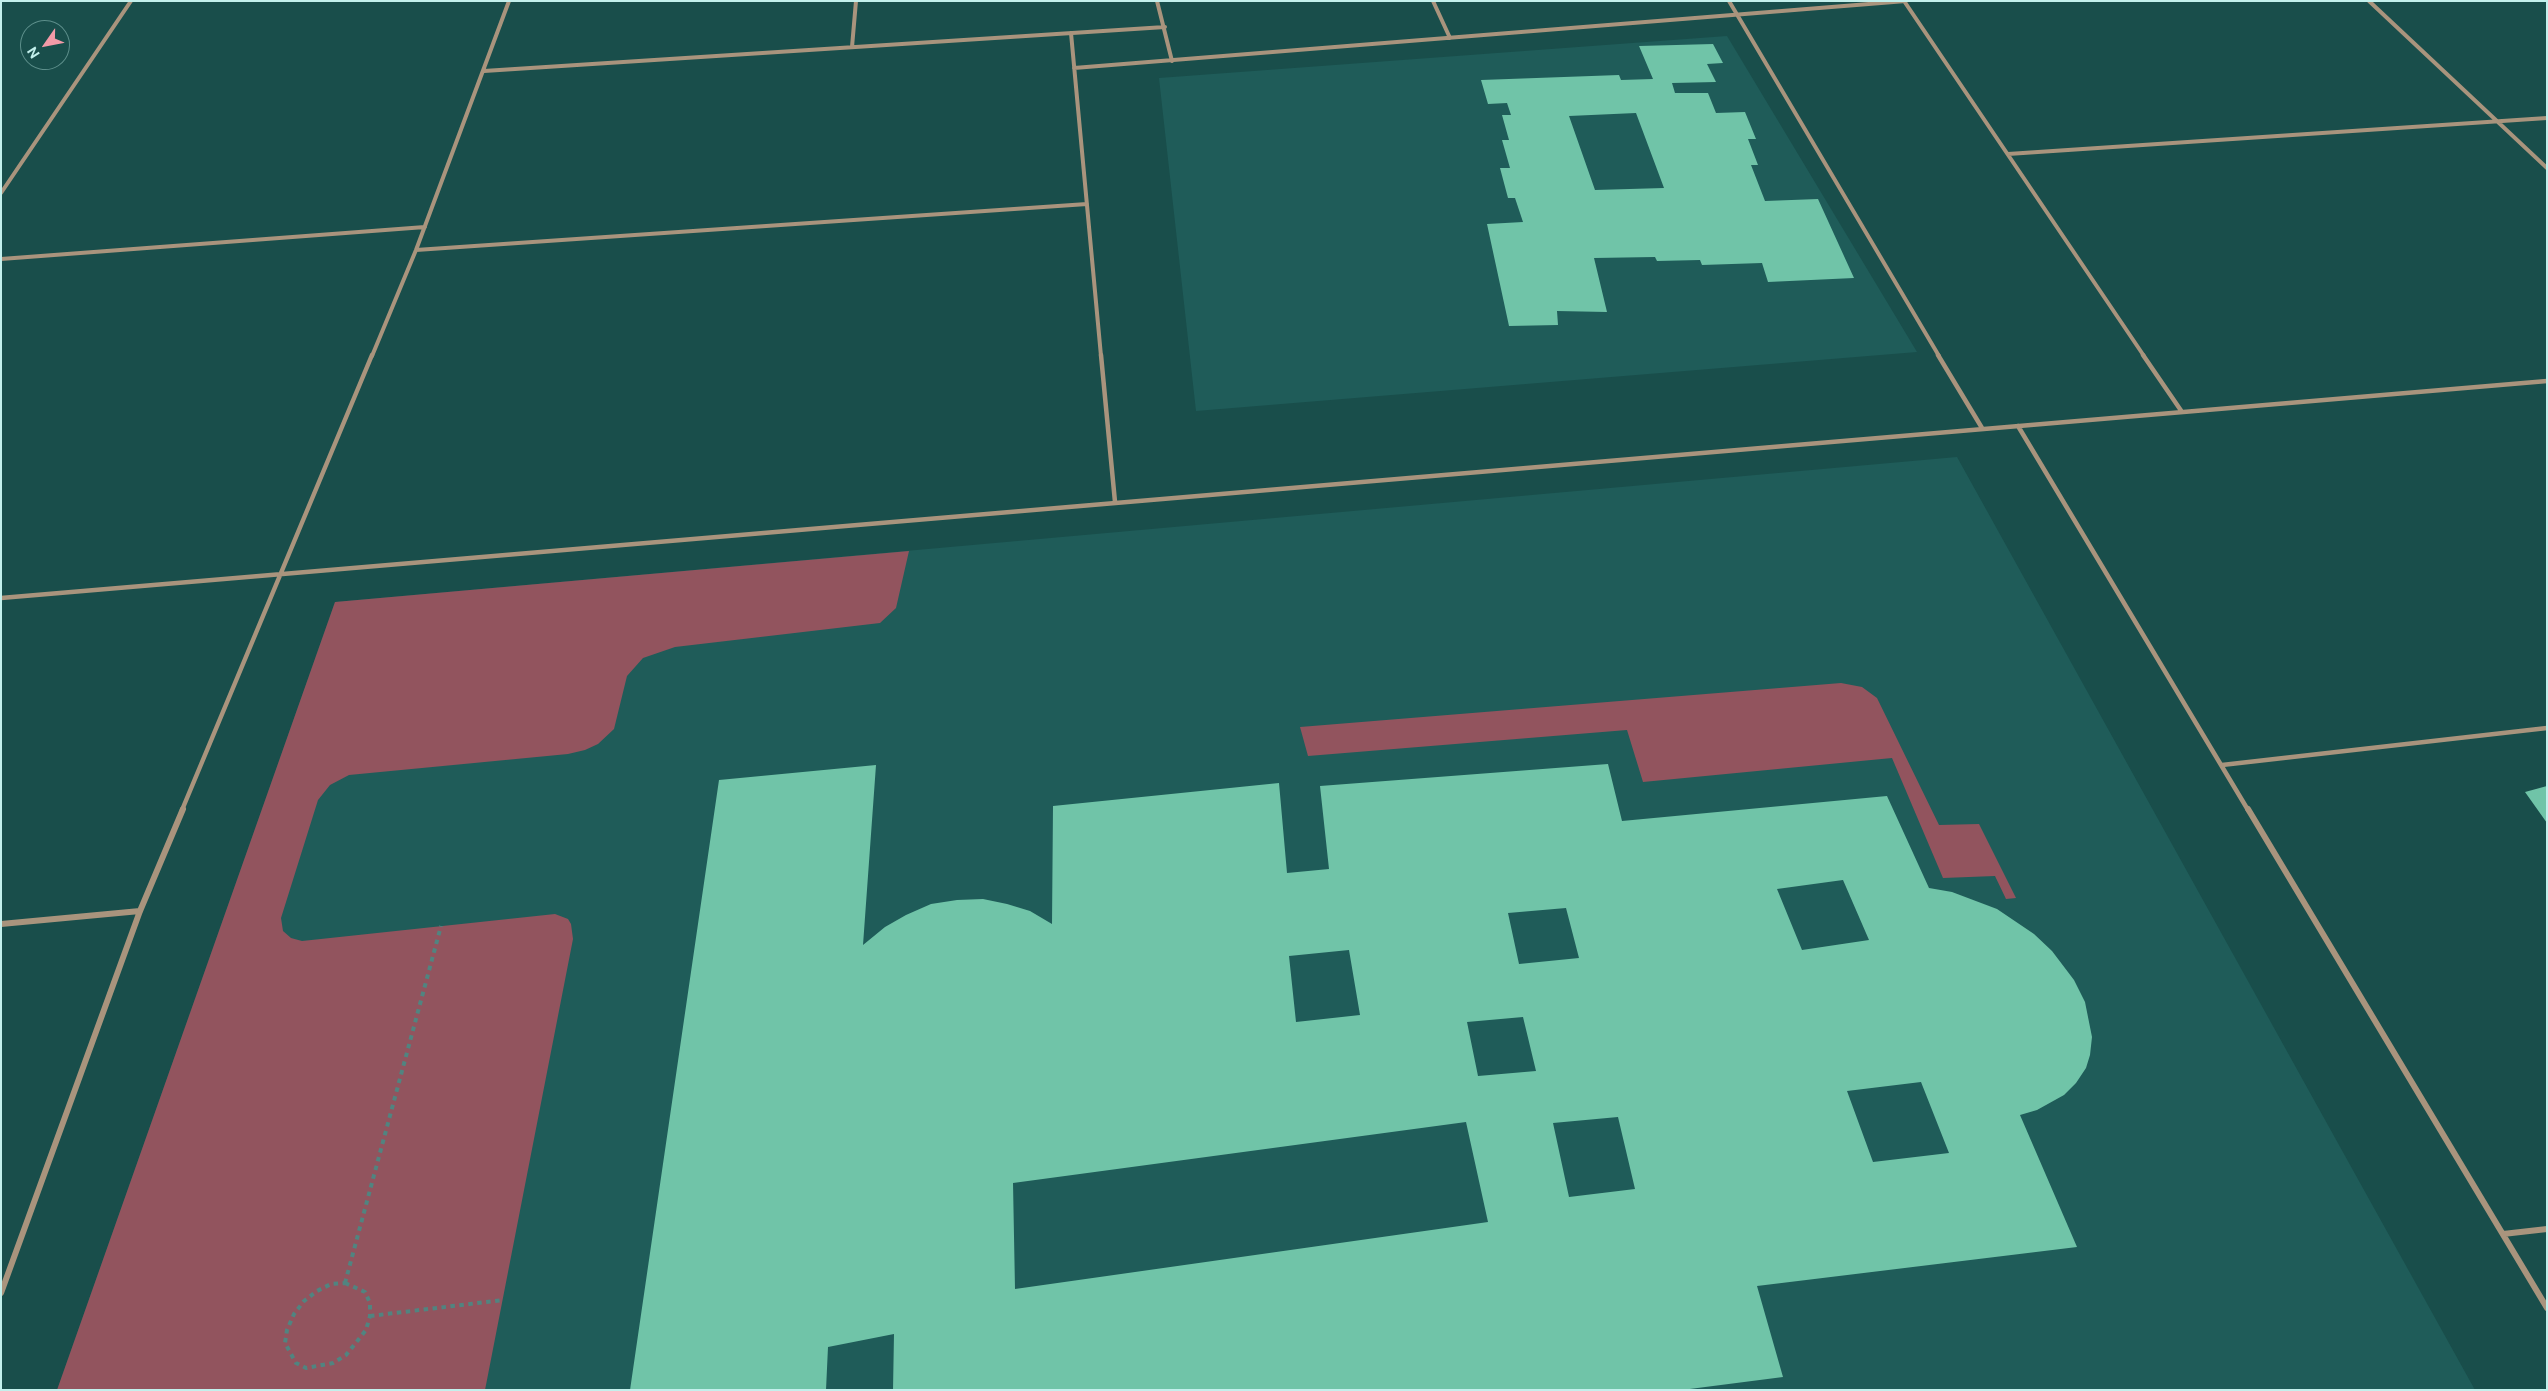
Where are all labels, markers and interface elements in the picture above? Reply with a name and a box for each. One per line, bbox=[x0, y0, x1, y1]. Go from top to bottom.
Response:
north arrow bbox=[20, 20, 70, 70]
text: N bbox=[23, 43, 44, 62]

